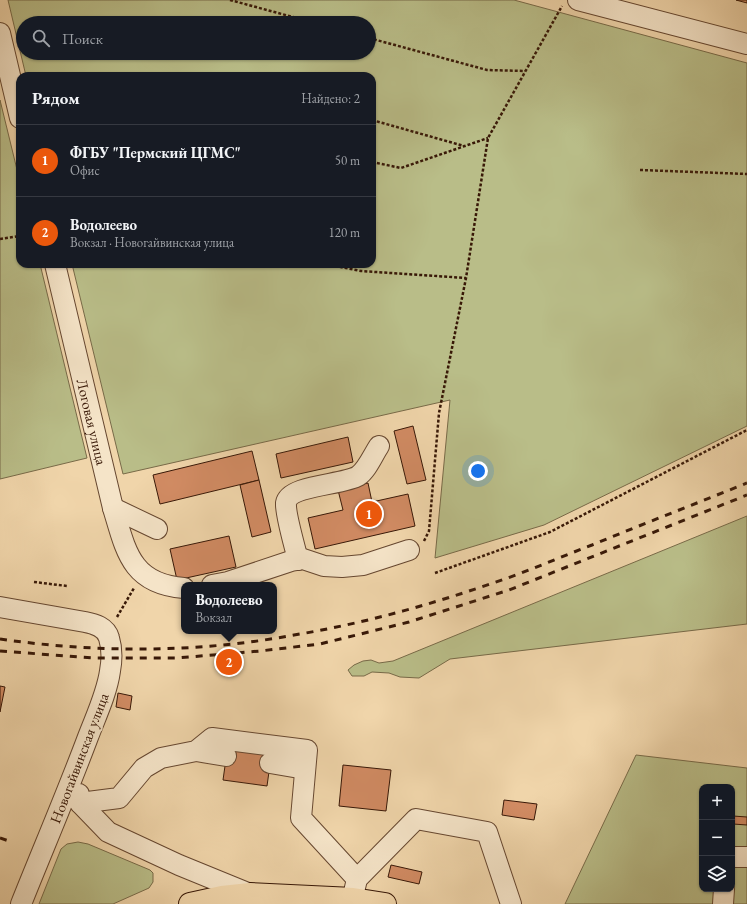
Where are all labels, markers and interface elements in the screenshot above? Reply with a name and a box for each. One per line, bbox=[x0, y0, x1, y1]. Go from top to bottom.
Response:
search box bbox=[16, 16, 376, 60]
icon: search bbox=[30, 27, 52, 49]
text: Поиск bbox=[62, 29, 103, 48]
text: Рядом bbox=[32, 87, 80, 109]
text: Найдено: 2 bbox=[301, 90, 360, 107]
text: ФГБУ "Пермский ЦГМС" bbox=[70, 143, 241, 162]
text: 1 bbox=[42, 152, 48, 169]
text: 50 m bbox=[335, 152, 360, 169]
text: Офис bbox=[70, 162, 100, 179]
text: Водолеево bbox=[70, 215, 137, 234]
text: 2 bbox=[42, 224, 48, 241]
text: 120 m bbox=[329, 224, 360, 241]
text: Вокзал · Новогайвинская улица bbox=[70, 234, 234, 251]
street label: Логовая улица bbox=[73, 377, 112, 467]
your location bbox=[468, 461, 488, 481]
pin: 1 bbox=[356, 499, 382, 529]
popup bbox=[181, 582, 277, 634]
text: Водолеево bbox=[195, 590, 263, 609]
text: Вокзал bbox=[195, 609, 232, 626]
pin: 2 bbox=[216, 647, 242, 677]
street label: Новогайвинская улица bbox=[45, 690, 113, 826]
map controls bbox=[699, 784, 735, 892]
button: + bbox=[699, 784, 735, 820]
button: − bbox=[699, 820, 735, 856]
button: layers bbox=[699, 856, 735, 892]

